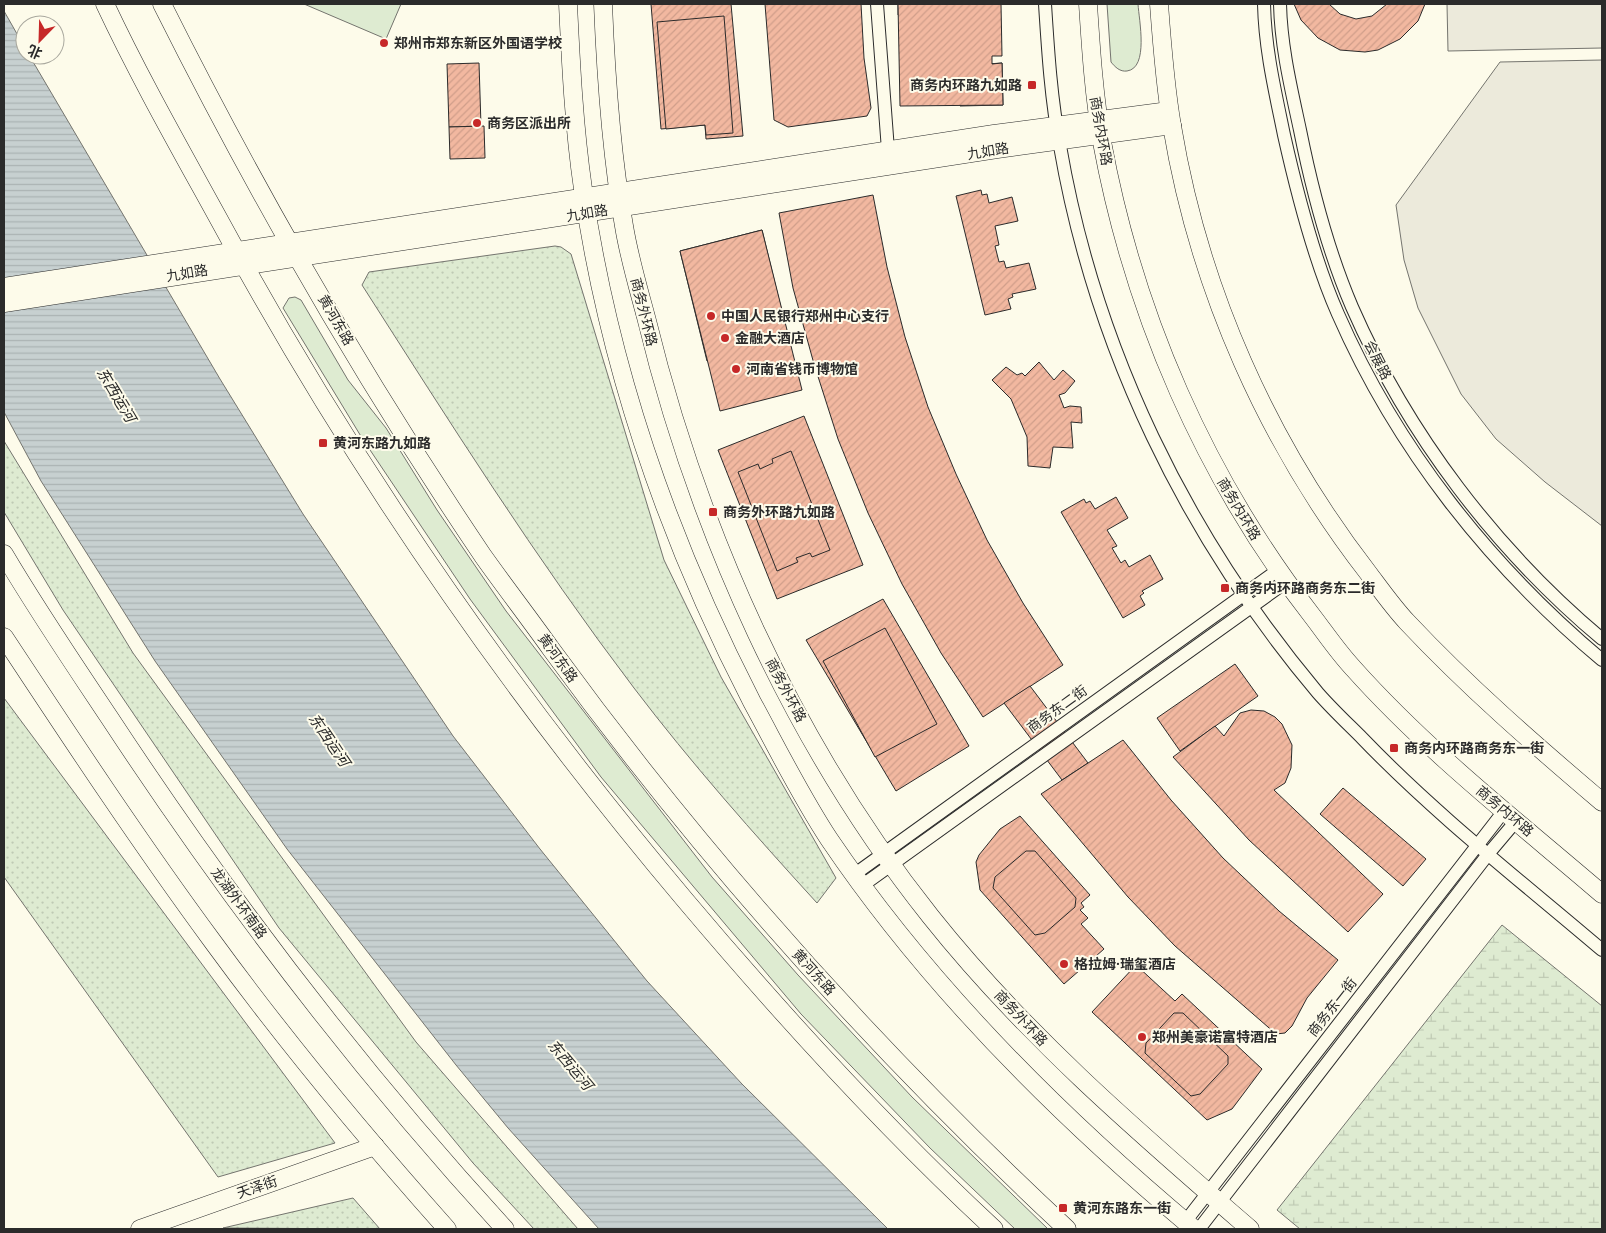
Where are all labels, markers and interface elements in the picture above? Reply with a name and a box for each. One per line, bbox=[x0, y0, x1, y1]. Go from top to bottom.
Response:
north arrow bbox=[15, 15, 65, 65]
place label: 郑州市郑东新区外国语学校 bbox=[394, 35, 562, 51]
marker: 郑州市郑东新区外国语学校 bbox=[378, 37, 390, 49]
text: 北 bbox=[25, 42, 44, 62]
place label: 商务内环路九如路 bbox=[910, 77, 1022, 93]
marker: 商务内环路九如路 bbox=[1026, 79, 1038, 91]
street label: 商务内环路 bbox=[1087, 95, 1115, 167]
place label: 商务区派出所 bbox=[487, 115, 571, 131]
marker: 商务区派出所 bbox=[471, 117, 483, 129]
street label: 九如路 bbox=[966, 140, 1010, 162]
street label: 九如路 bbox=[565, 202, 609, 224]
street label: 九如路 bbox=[165, 262, 209, 284]
street label: 商务外环路 bbox=[628, 276, 660, 348]
street label: 黄河东路 bbox=[315, 292, 357, 348]
place label: 中国人民银行郑州中心支行 bbox=[721, 308, 889, 324]
marker: 中国人民银行郑州中心支行 bbox=[705, 310, 717, 322]
place label: 金融大酒店 bbox=[735, 330, 805, 346]
marker: 金融大酒店 bbox=[719, 332, 731, 344]
street label: 会展路 bbox=[1361, 338, 1395, 382]
place label: 河南省钱币博物馆 bbox=[746, 361, 858, 377]
marker: 河南省钱币博物馆 bbox=[730, 363, 742, 375]
water label: 东西运河 bbox=[93, 365, 141, 428]
place label: 黄河东路九如路 bbox=[333, 435, 431, 451]
marker: 黄河东路九如路 bbox=[317, 437, 329, 449]
street label: 商务内环路 bbox=[1214, 475, 1264, 543]
place label: 商务外环路九如路 bbox=[723, 504, 835, 520]
marker: 商务外环路九如路 bbox=[707, 506, 719, 518]
place label: 商务内环路商务东二街 bbox=[1235, 580, 1375, 596]
marker: 商务内环路商务东二街 bbox=[1219, 582, 1231, 594]
street label: 黄河东路 bbox=[535, 631, 581, 685]
street label: 商务外环路 bbox=[763, 655, 809, 725]
street label: 商务东二街 bbox=[1024, 682, 1090, 736]
water label: 东西运河 bbox=[305, 710, 355, 772]
place label: 商务内环路商务东一街 bbox=[1404, 740, 1544, 756]
marker: 商务内环路商务东一街 bbox=[1388, 742, 1400, 754]
street label: 商务内环路 bbox=[1473, 782, 1537, 840]
street label: 龙湖外环南路 bbox=[208, 864, 270, 942]
street label: 黄河东路 bbox=[789, 946, 839, 998]
place label: 格拉姆·瑞玺酒店 bbox=[1074, 956, 1176, 972]
marker: 格拉姆·瑞玺酒店 bbox=[1058, 958, 1070, 970]
street label: 商务东一街 bbox=[1304, 974, 1360, 1040]
street label: 商务外环路 bbox=[991, 987, 1051, 1049]
place label: 郑州美豪诺富特酒店 bbox=[1152, 1029, 1278, 1045]
marker: 郑州美豪诺富特酒店 bbox=[1136, 1031, 1148, 1043]
water label: 东西运河 bbox=[544, 1036, 598, 1096]
street label: 天泽街 bbox=[235, 1173, 279, 1201]
place label: 黄河东路东一街 bbox=[1073, 1200, 1171, 1216]
marker: 黄河东路东一街 bbox=[1057, 1202, 1069, 1214]

